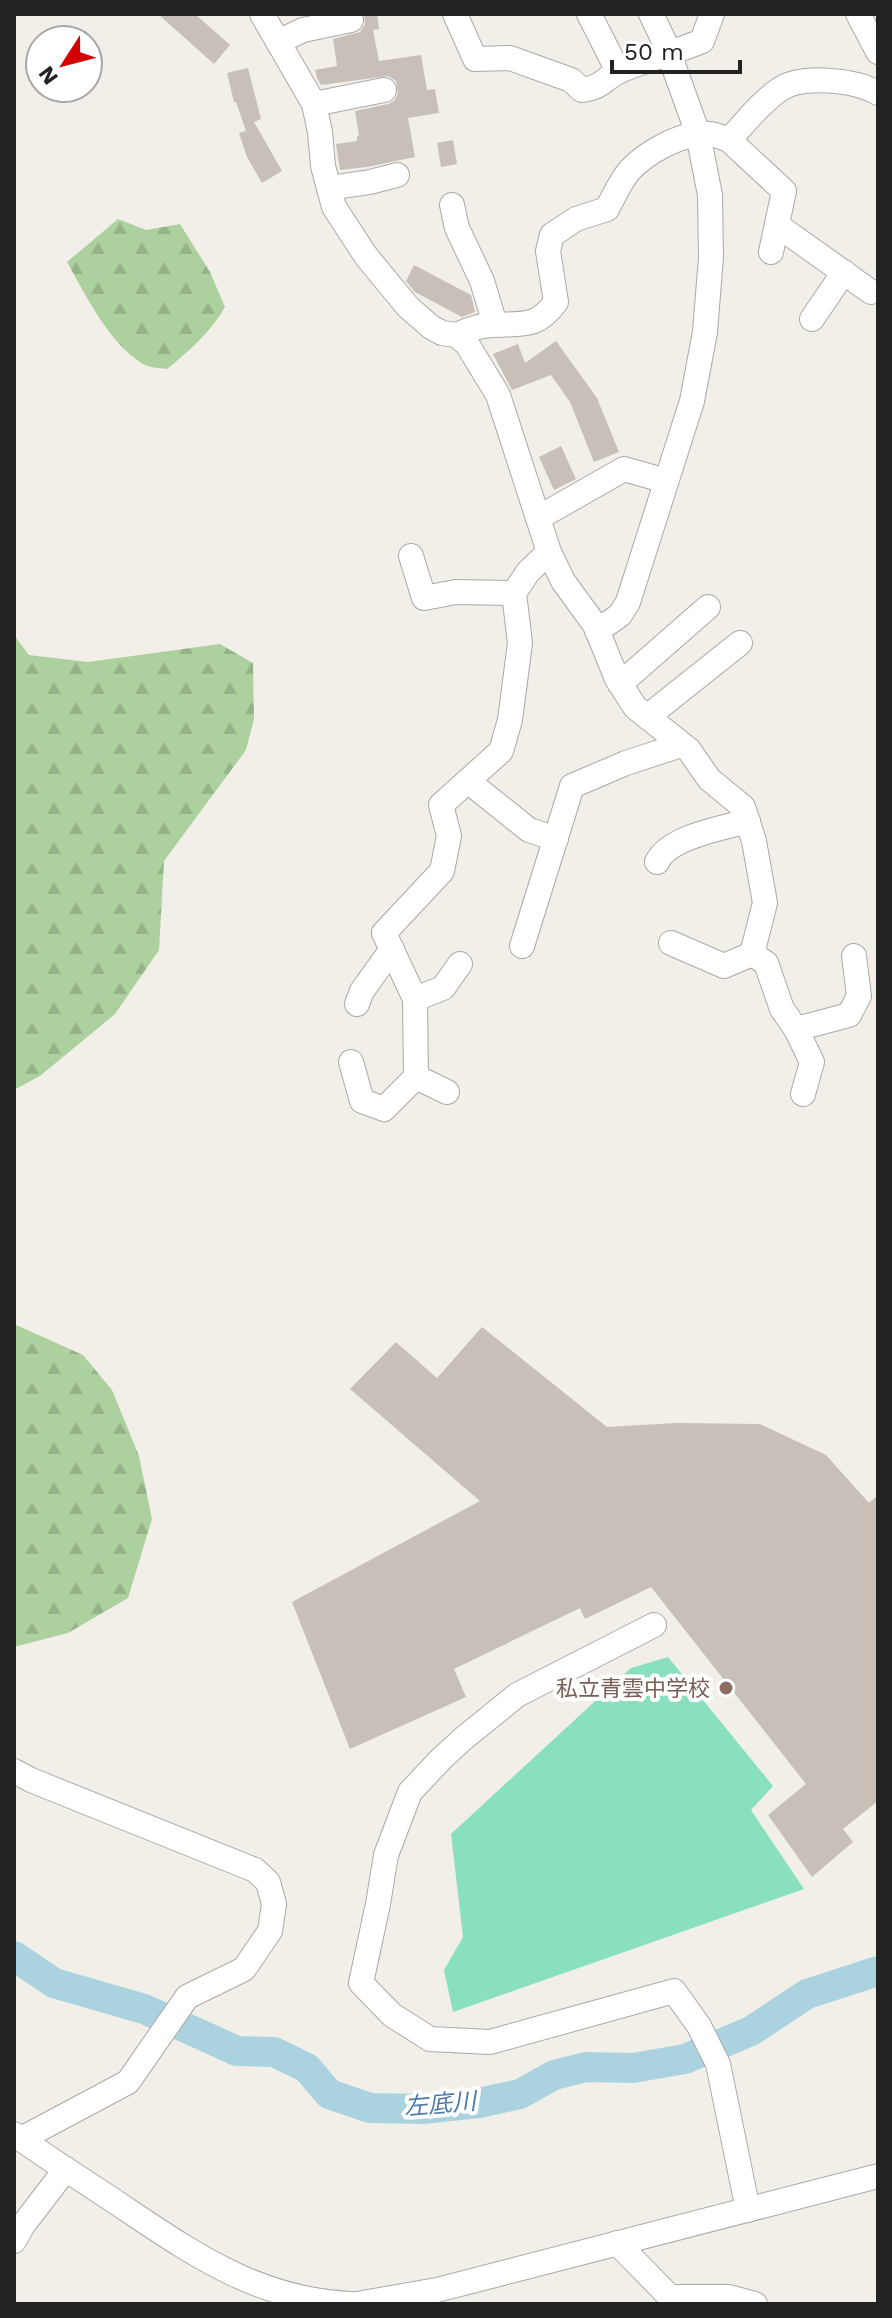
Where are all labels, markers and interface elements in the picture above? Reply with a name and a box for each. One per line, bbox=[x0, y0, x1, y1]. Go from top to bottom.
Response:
north arrow bbox=[24, 24, 104, 104]
scale bar bbox=[612, 24, 740, 74]
text: 50 m bbox=[624, 38, 684, 66]
text: N bbox=[33, 62, 63, 89]
place label: 私立青雲中学校 bbox=[556, 1676, 710, 1701]
marker: 私立青雲中学校 bbox=[717, 1679, 735, 1697]
water label: 左底川 bbox=[403, 2087, 480, 2121]

